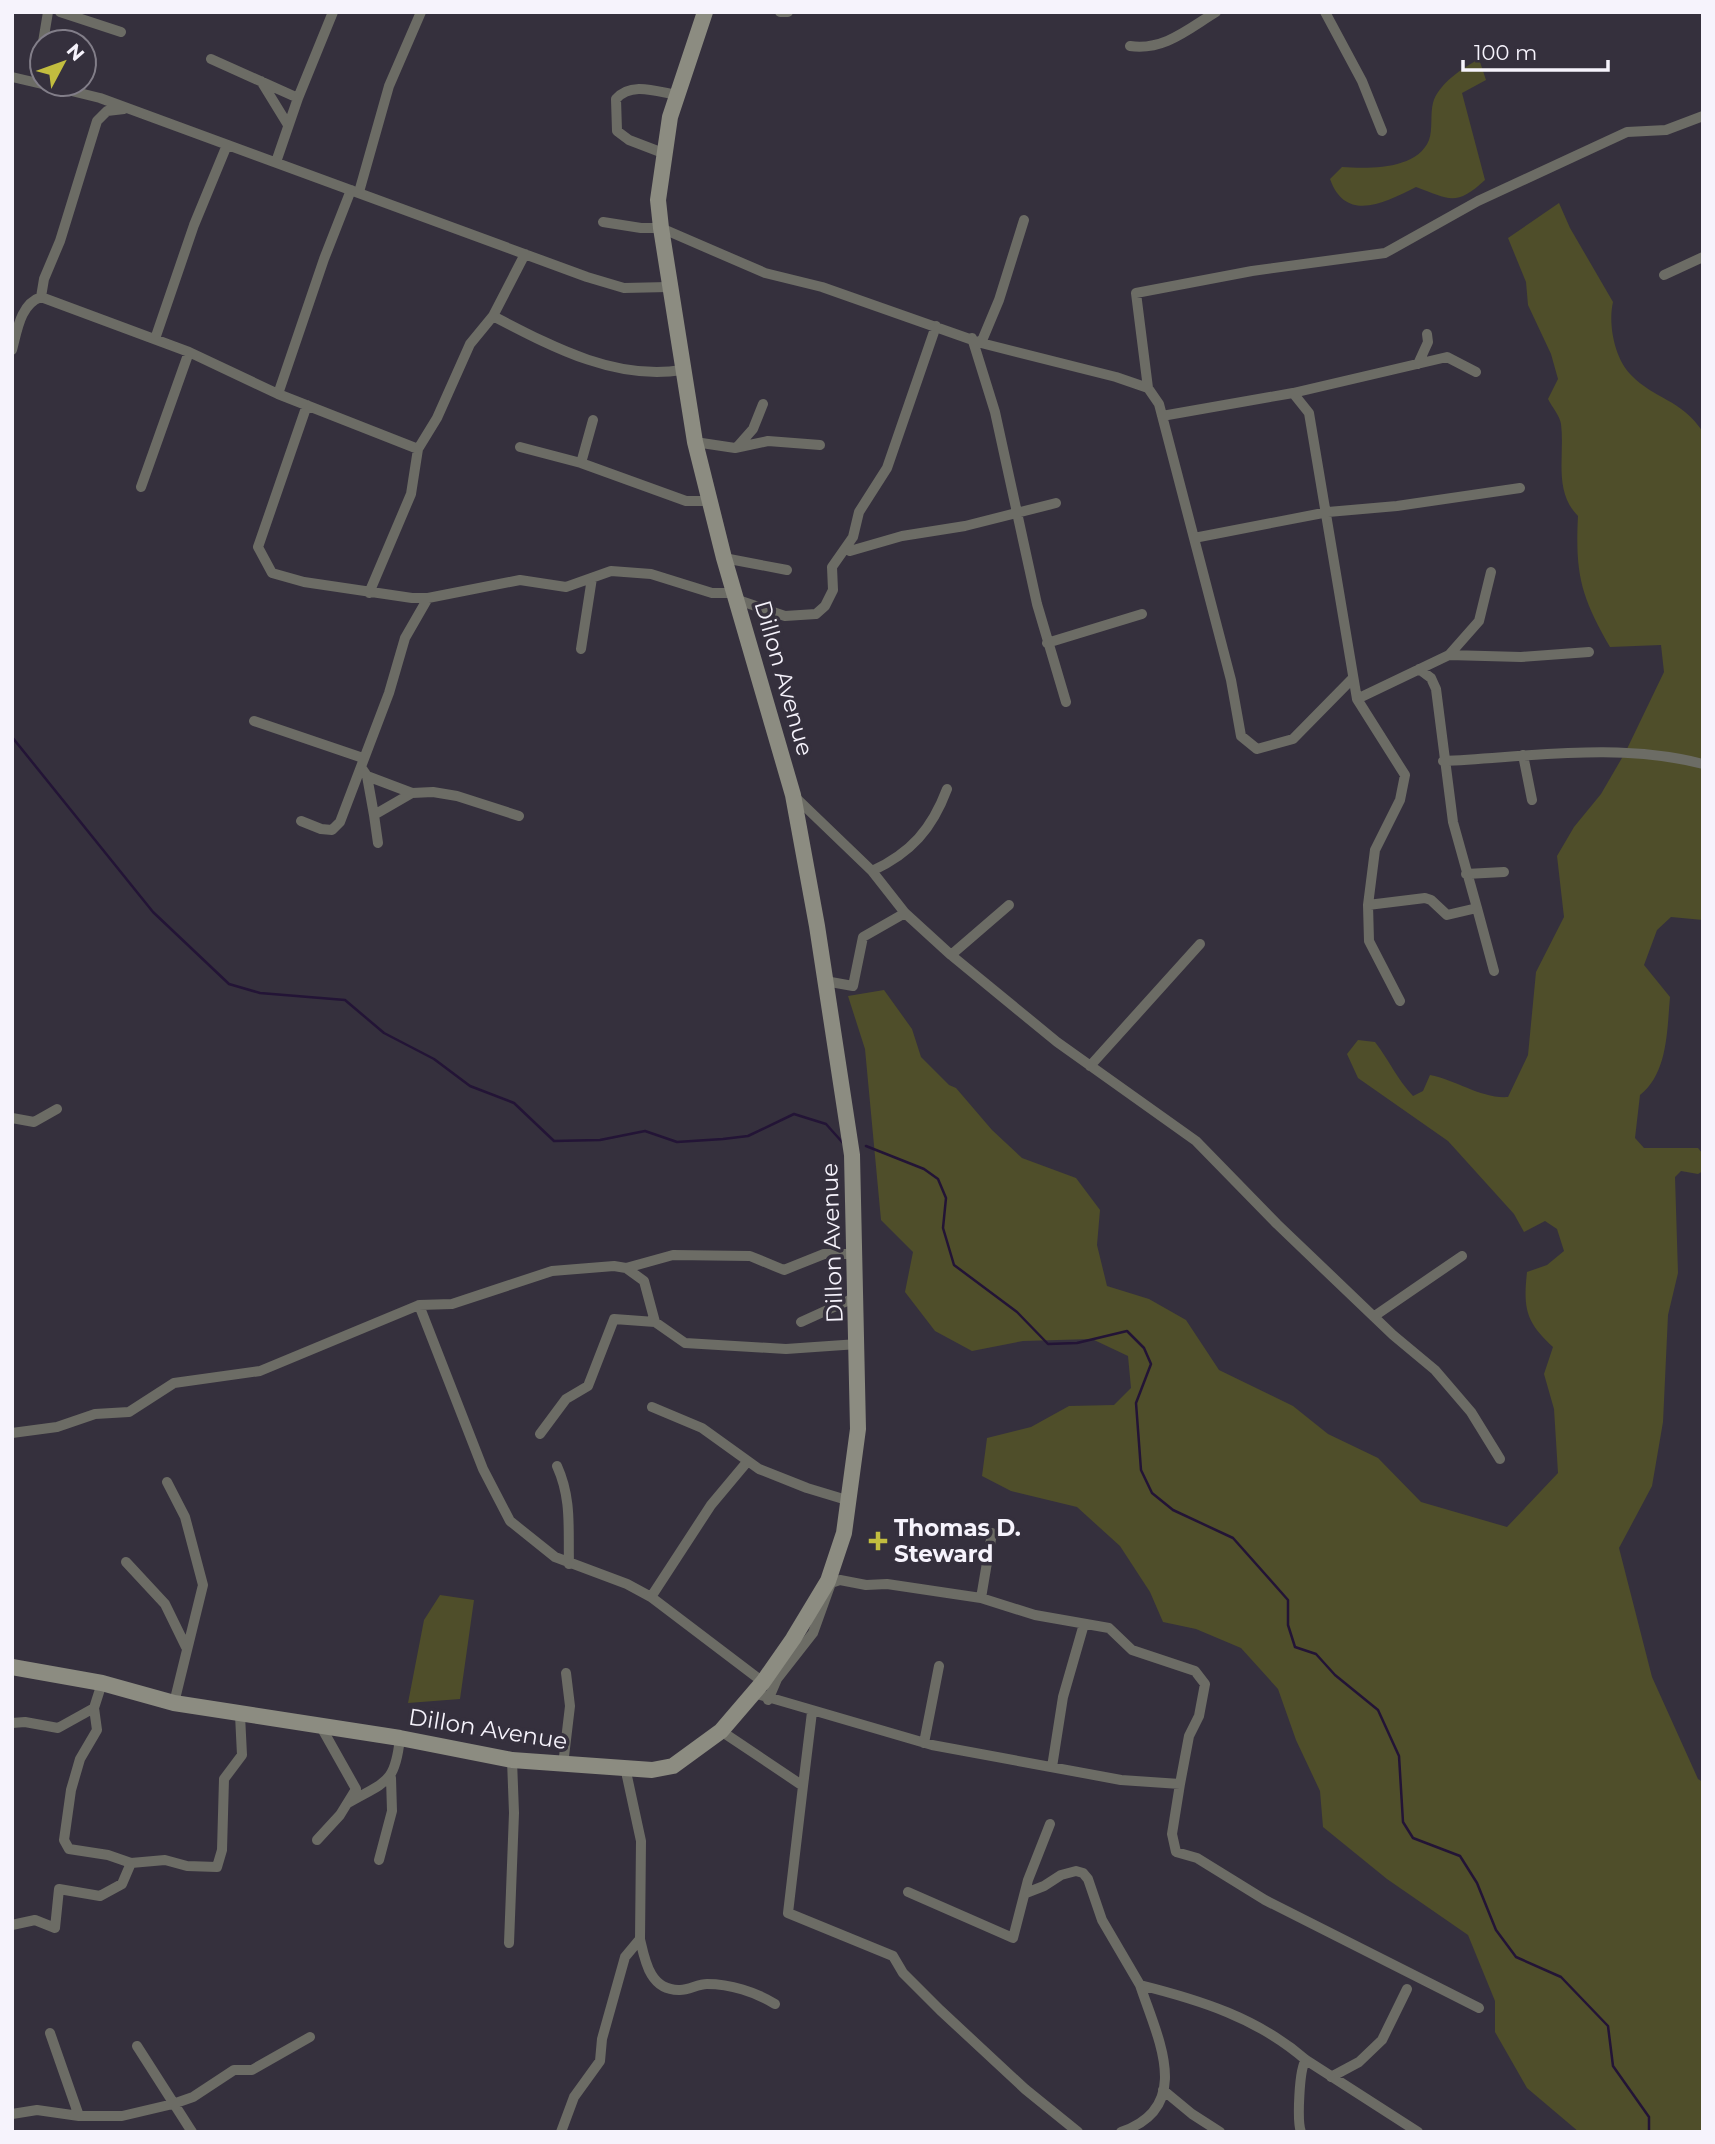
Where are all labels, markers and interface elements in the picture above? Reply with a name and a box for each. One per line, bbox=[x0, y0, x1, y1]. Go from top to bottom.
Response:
north arrow bbox=[28, 28, 98, 98]
scale bar bbox=[1463, 28, 1608, 72]
text: N bbox=[62, 39, 89, 66]
text: 100 m bbox=[1474, 40, 1537, 65]
street label: Dillon Avenue bbox=[748, 597, 820, 759]
street label: Dillon Avenue bbox=[815, 1162, 849, 1324]
place label: Thomas D. Steward bbox=[894, 1514, 1021, 1568]
marker: Thomas D. Steward bbox=[868, 1531, 888, 1551]
street label: Dillon Avenue bbox=[407, 1703, 569, 1755]

